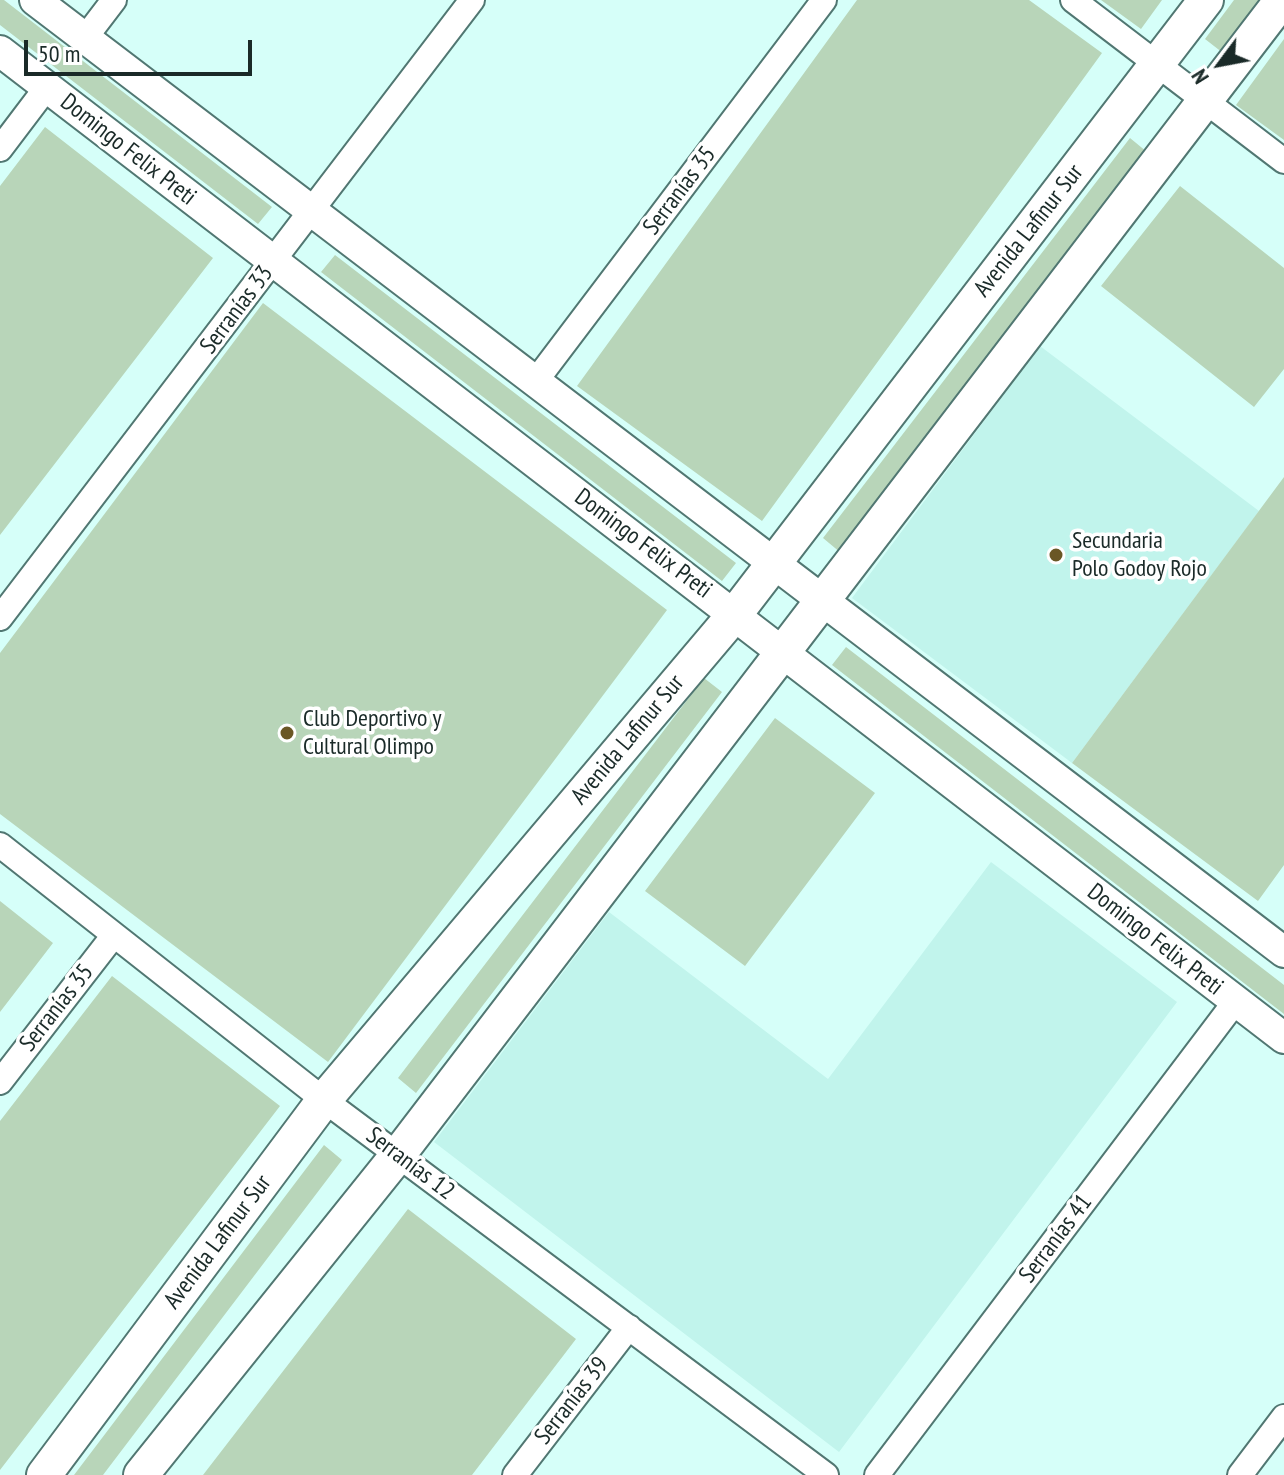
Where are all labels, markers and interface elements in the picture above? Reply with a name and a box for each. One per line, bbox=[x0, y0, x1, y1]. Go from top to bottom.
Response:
scale bar bbox=[28, 24, 256, 74]
north arrow bbox=[1180, 24, 1260, 104]
text: 50 m bbox=[38, 38, 80, 69]
text: N bbox=[1185, 64, 1215, 89]
street label: Domingo Felix Preti bbox=[54, 88, 202, 212]
street label: Serranías 35 bbox=[637, 141, 723, 241]
street label: Avenida Lafinur Sur bbox=[968, 159, 1090, 303]
street label: Serranías 33 bbox=[194, 260, 280, 360]
street label: Domingo Felix Preti bbox=[569, 483, 717, 605]
place label: Secundaria Polo Godoy Rojo bbox=[1072, 527, 1207, 583]
marker: Secundaria Polo Godoy Rojo bbox=[1047, 546, 1065, 564]
street label: Avenida Lafinur Sur bbox=[565, 669, 691, 811]
place label: Club Deportivo y Cultural Olimpo bbox=[303, 705, 442, 761]
marker: Club Deportivo y Cultural Olimpo bbox=[278, 724, 296, 742]
street label: Domingo Felix Preti bbox=[1081, 878, 1229, 1002]
street label: Serranías 35 bbox=[14, 959, 100, 1057]
street label: Serranías 12 bbox=[360, 1121, 460, 1207]
street label: Avenida Lafinur Sur bbox=[158, 1169, 278, 1315]
street label: Serranías 41 bbox=[1013, 1189, 1099, 1289]
street label: Serranías 39 bbox=[529, 1352, 615, 1450]

